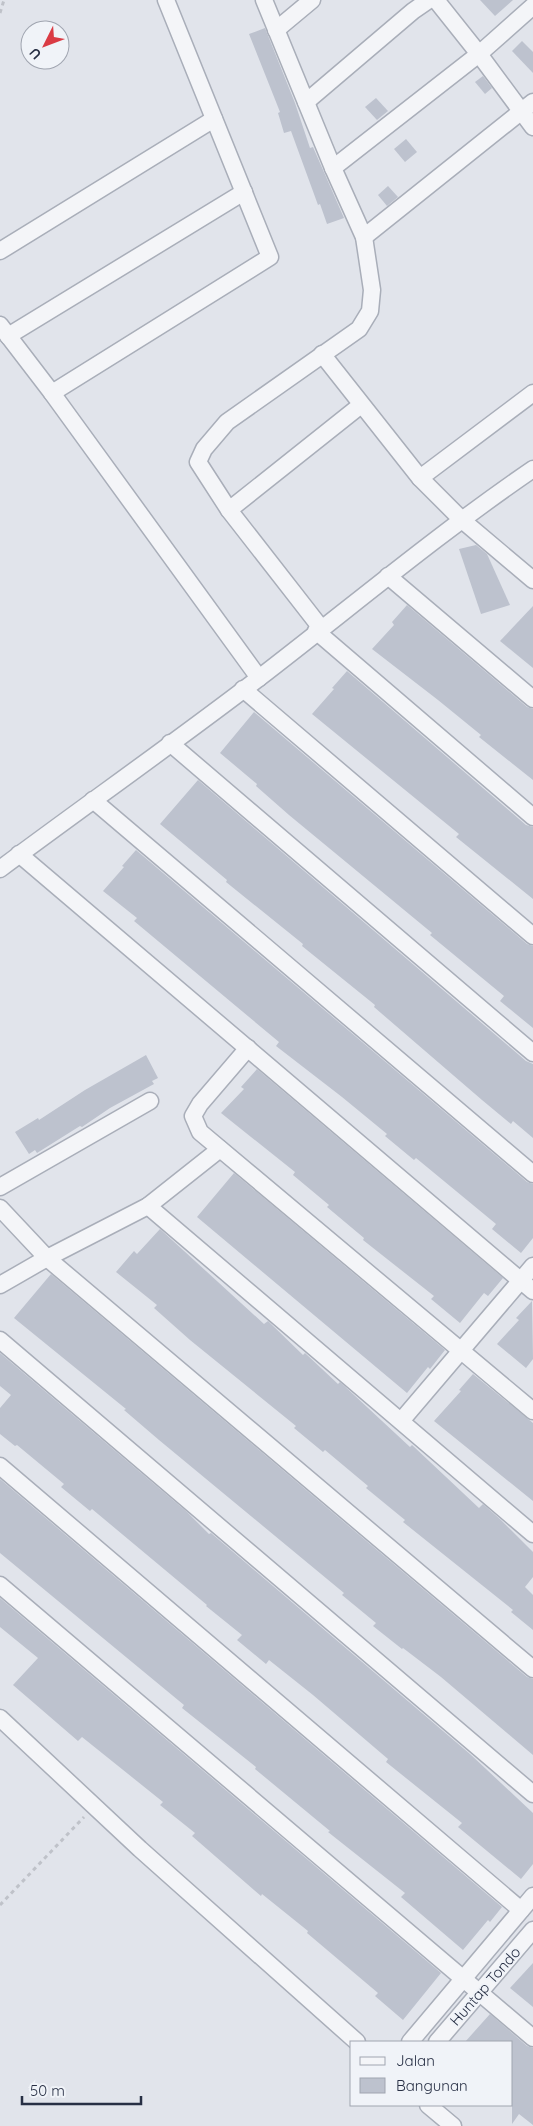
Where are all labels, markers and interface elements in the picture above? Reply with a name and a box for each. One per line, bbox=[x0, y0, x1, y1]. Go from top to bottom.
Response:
north arrow bbox=[20, 20, 70, 70]
text: U bbox=[25, 44, 45, 63]
street label: Huntap Tondo bbox=[446, 1943, 524, 2029]
legend bbox=[350, 2041, 513, 2106]
text: Jalan bbox=[396, 2051, 435, 2070]
scale bar bbox=[22, 2074, 141, 2106]
text: Bangunan bbox=[396, 2076, 468, 2095]
text: 50 m bbox=[30, 2081, 65, 2100]

